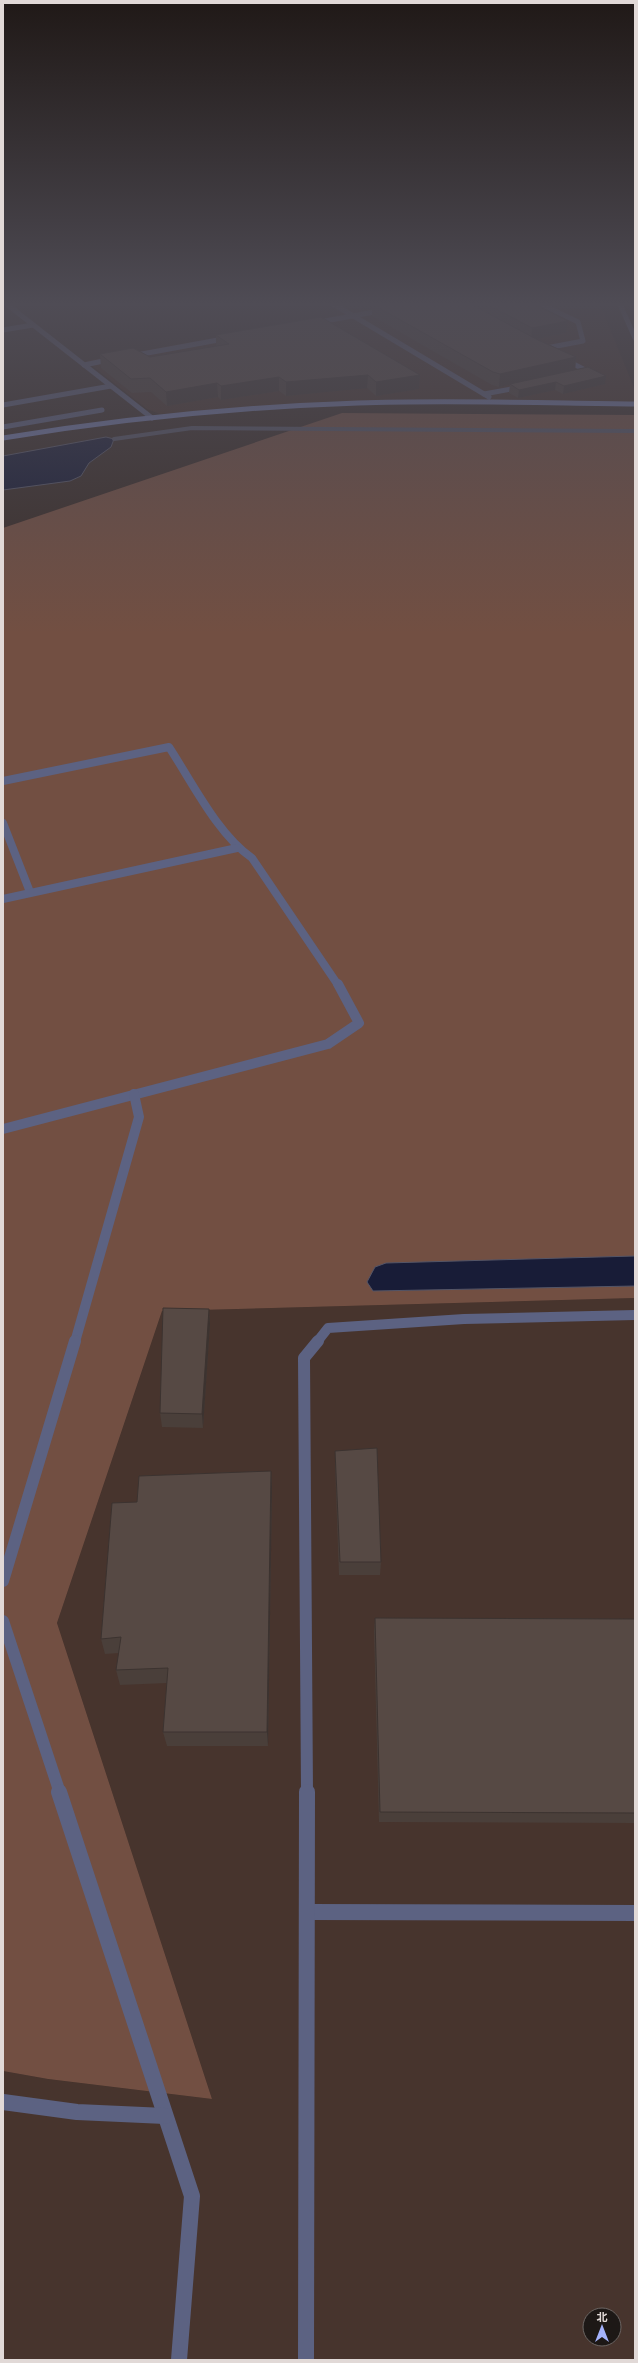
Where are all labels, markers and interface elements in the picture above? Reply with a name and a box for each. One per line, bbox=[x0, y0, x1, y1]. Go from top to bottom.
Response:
north arrow bbox=[582, 2307, 622, 2347]
text: 北 bbox=[597, 2309, 608, 2325]

